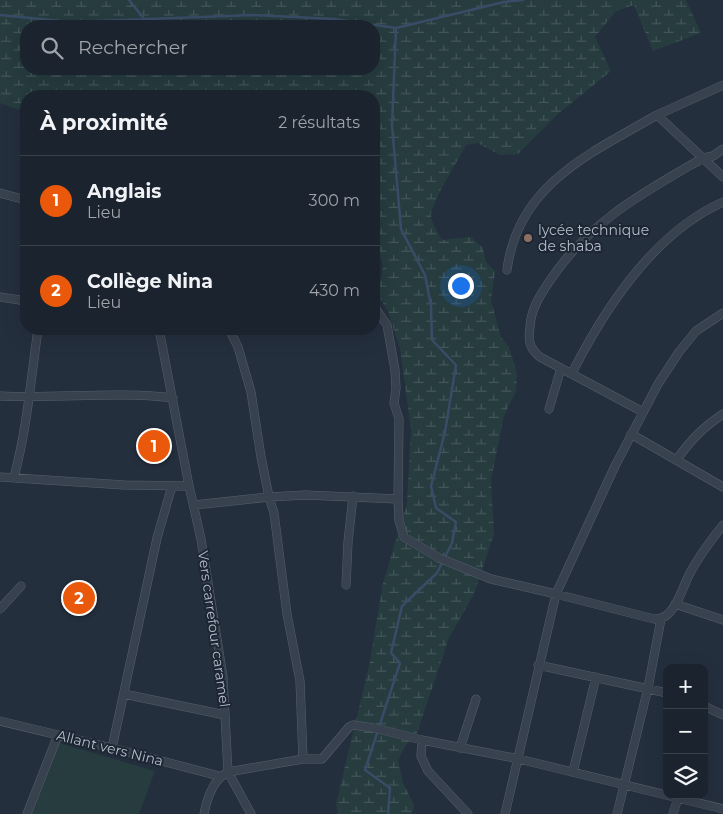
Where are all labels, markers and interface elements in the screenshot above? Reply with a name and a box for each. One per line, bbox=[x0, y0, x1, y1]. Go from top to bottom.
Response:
search box bbox=[20, 20, 380, 75]
icon: search bbox=[38, 34, 66, 62]
text: Rechercher bbox=[78, 36, 188, 59]
text: À proximité bbox=[40, 110, 168, 135]
text: 2 résultats bbox=[278, 113, 360, 132]
text: Anglais bbox=[87, 180, 161, 203]
text: 1 bbox=[53, 191, 59, 210]
text: 300 m bbox=[309, 191, 360, 210]
text: Lieu bbox=[87, 203, 121, 222]
place label: lycée technique de shaba bbox=[538, 221, 649, 255]
marker: lycée technique de shaba bbox=[522, 232, 534, 244]
text: Collège Nina bbox=[87, 270, 213, 293]
your location bbox=[448, 273, 474, 299]
text: 2 bbox=[51, 281, 61, 300]
text: 430 m bbox=[309, 281, 360, 300]
text: Lieu bbox=[87, 293, 121, 312]
pin: 1 bbox=[138, 427, 170, 465]
street label: Vers carrefour caramel bbox=[194, 550, 234, 708]
pin: 2 bbox=[63, 579, 95, 617]
map controls bbox=[663, 664, 708, 799]
button: + bbox=[663, 664, 708, 709]
button: − bbox=[663, 709, 708, 754]
street label: Allant vers Nina bbox=[55, 726, 165, 770]
button: layers bbox=[663, 754, 708, 799]

